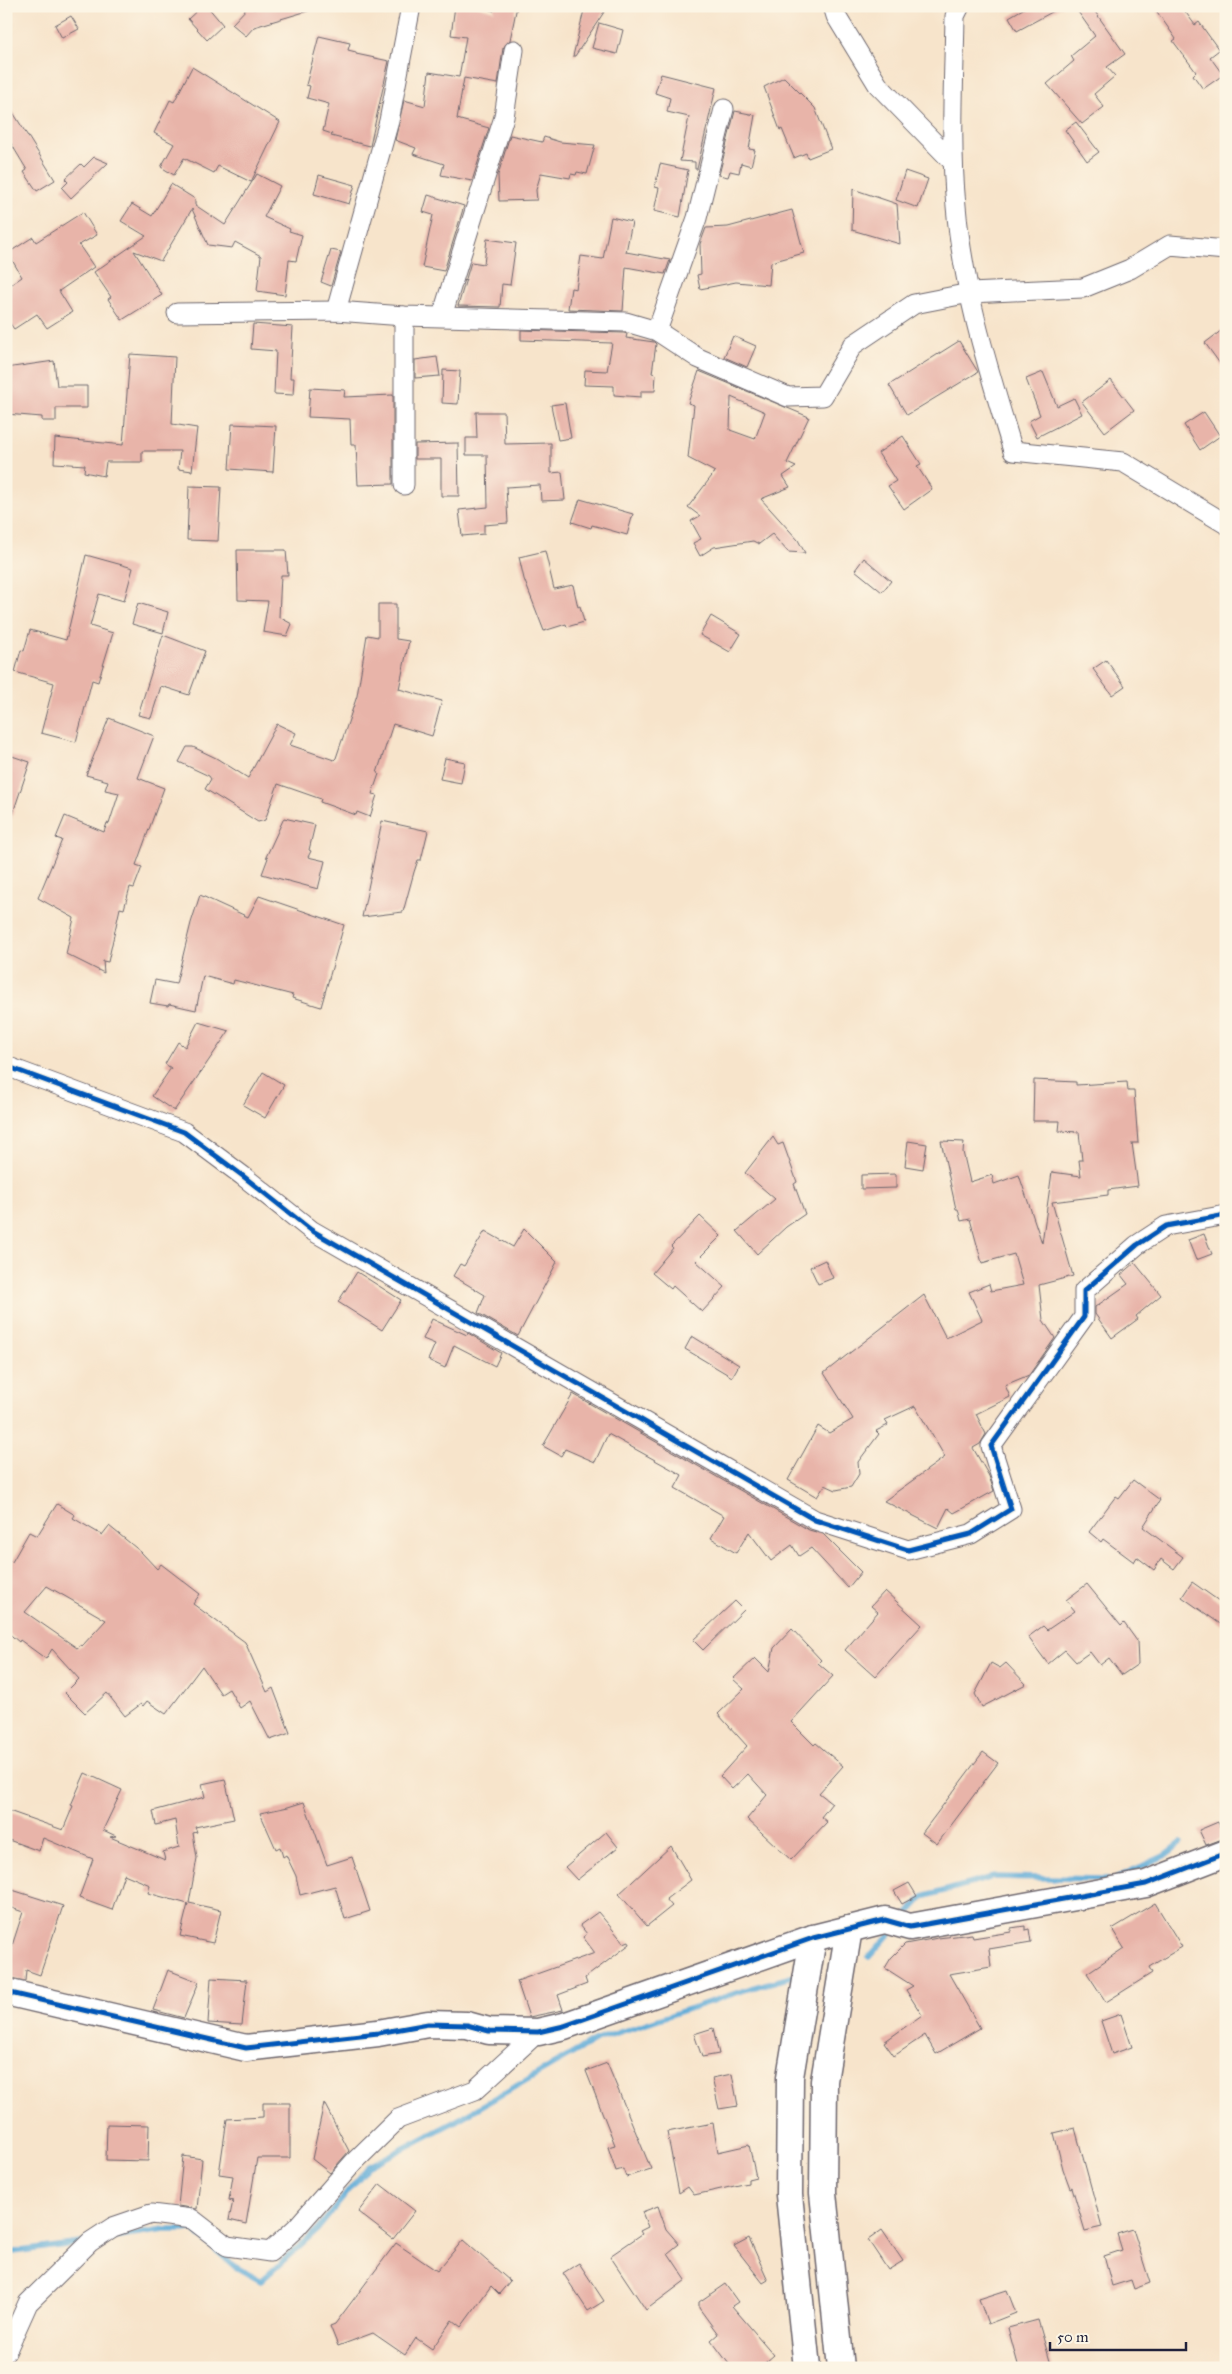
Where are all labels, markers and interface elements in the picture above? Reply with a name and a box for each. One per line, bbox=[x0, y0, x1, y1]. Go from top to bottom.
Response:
scale bar bbox=[1050, 2319, 1186, 2351]
text: 50 m bbox=[1057, 2328, 1089, 2346]

